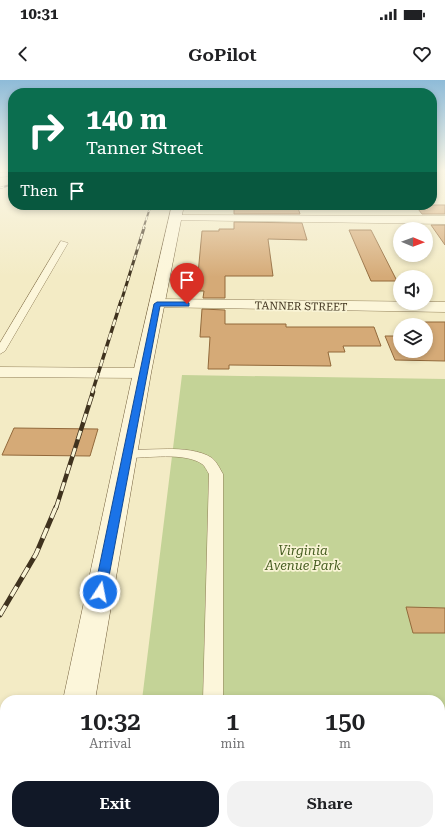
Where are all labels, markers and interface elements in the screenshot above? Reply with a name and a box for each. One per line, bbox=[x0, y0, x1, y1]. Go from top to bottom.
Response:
text: 10:31 bbox=[20, 5, 58, 23]
icon: back bbox=[12, 43, 34, 65]
icon: heart bbox=[411, 43, 433, 65]
text: GoPilot bbox=[188, 44, 257, 65]
text: 140 m bbox=[86, 103, 167, 136]
icon: right bbox=[20, 104, 72, 156]
text: Tanner Street bbox=[86, 137, 203, 158]
icon: arrive bbox=[66, 180, 88, 202]
text: Then bbox=[20, 182, 58, 200]
north arrow bbox=[393, 222, 433, 262]
map controls bbox=[393, 222, 433, 358]
pin bbox=[170, 263, 204, 304]
icon: arrive bbox=[176, 269, 198, 291]
button: sound bbox=[393, 270, 433, 310]
street label: TANNER STREET bbox=[254, 299, 347, 314]
button: layers bbox=[393, 318, 433, 358]
park label: Virginia Avenue Park bbox=[264, 543, 342, 573]
position arrow bbox=[79, 571, 121, 613]
text: 10:32 bbox=[80, 708, 141, 736]
text: 1 bbox=[226, 708, 239, 736]
text: 150 bbox=[325, 708, 365, 736]
text: Arrival bbox=[89, 736, 131, 751]
text: min bbox=[221, 736, 245, 751]
text: m bbox=[339, 736, 351, 751]
button: Exit bbox=[12, 781, 219, 827]
button: Share bbox=[227, 781, 433, 827]

